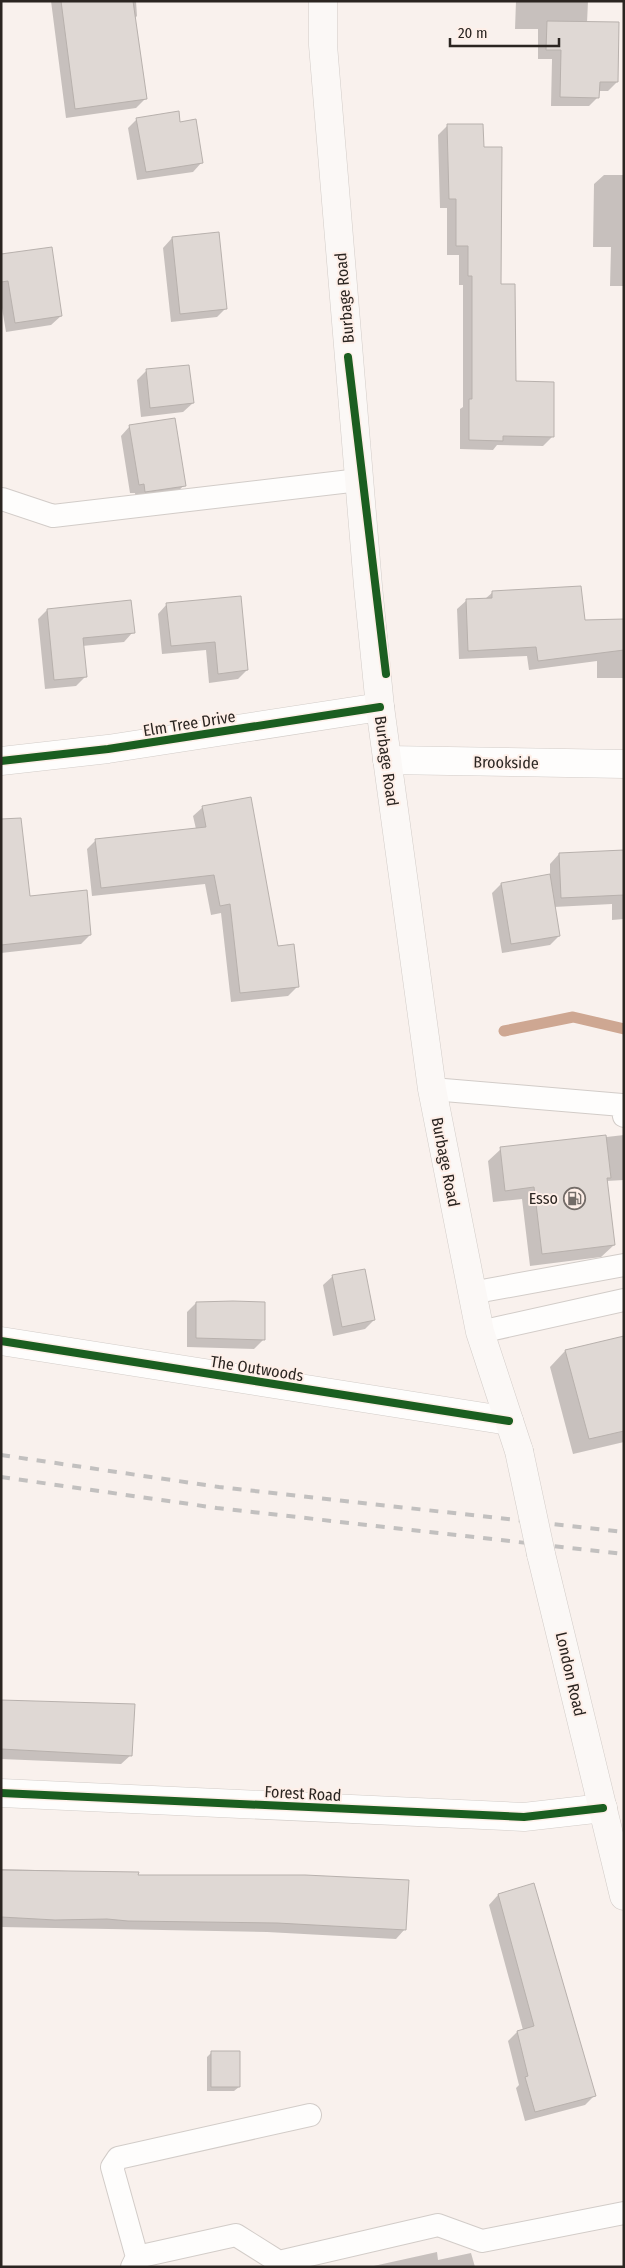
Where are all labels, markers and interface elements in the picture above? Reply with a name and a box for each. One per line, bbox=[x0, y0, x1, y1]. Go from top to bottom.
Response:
scale bar bbox=[450, 15, 559, 47]
text: 20 m bbox=[458, 24, 488, 42]
street label: Burbage Road bbox=[331, 252, 358, 344]
street label: Elm Tree Drive bbox=[142, 707, 237, 740]
street label: Burbage Road bbox=[371, 715, 402, 807]
street label: Brookside bbox=[473, 752, 539, 773]
street label: Burbage Road bbox=[428, 1116, 464, 1209]
fuel station icon: Esso bbox=[562, 1186, 586, 1210]
place label: Esso bbox=[529, 1189, 558, 1208]
street label: The Outwoods bbox=[209, 1352, 305, 1385]
street label: London Road bbox=[552, 1630, 589, 1718]
street label: Forest Road bbox=[264, 1782, 342, 1805]

